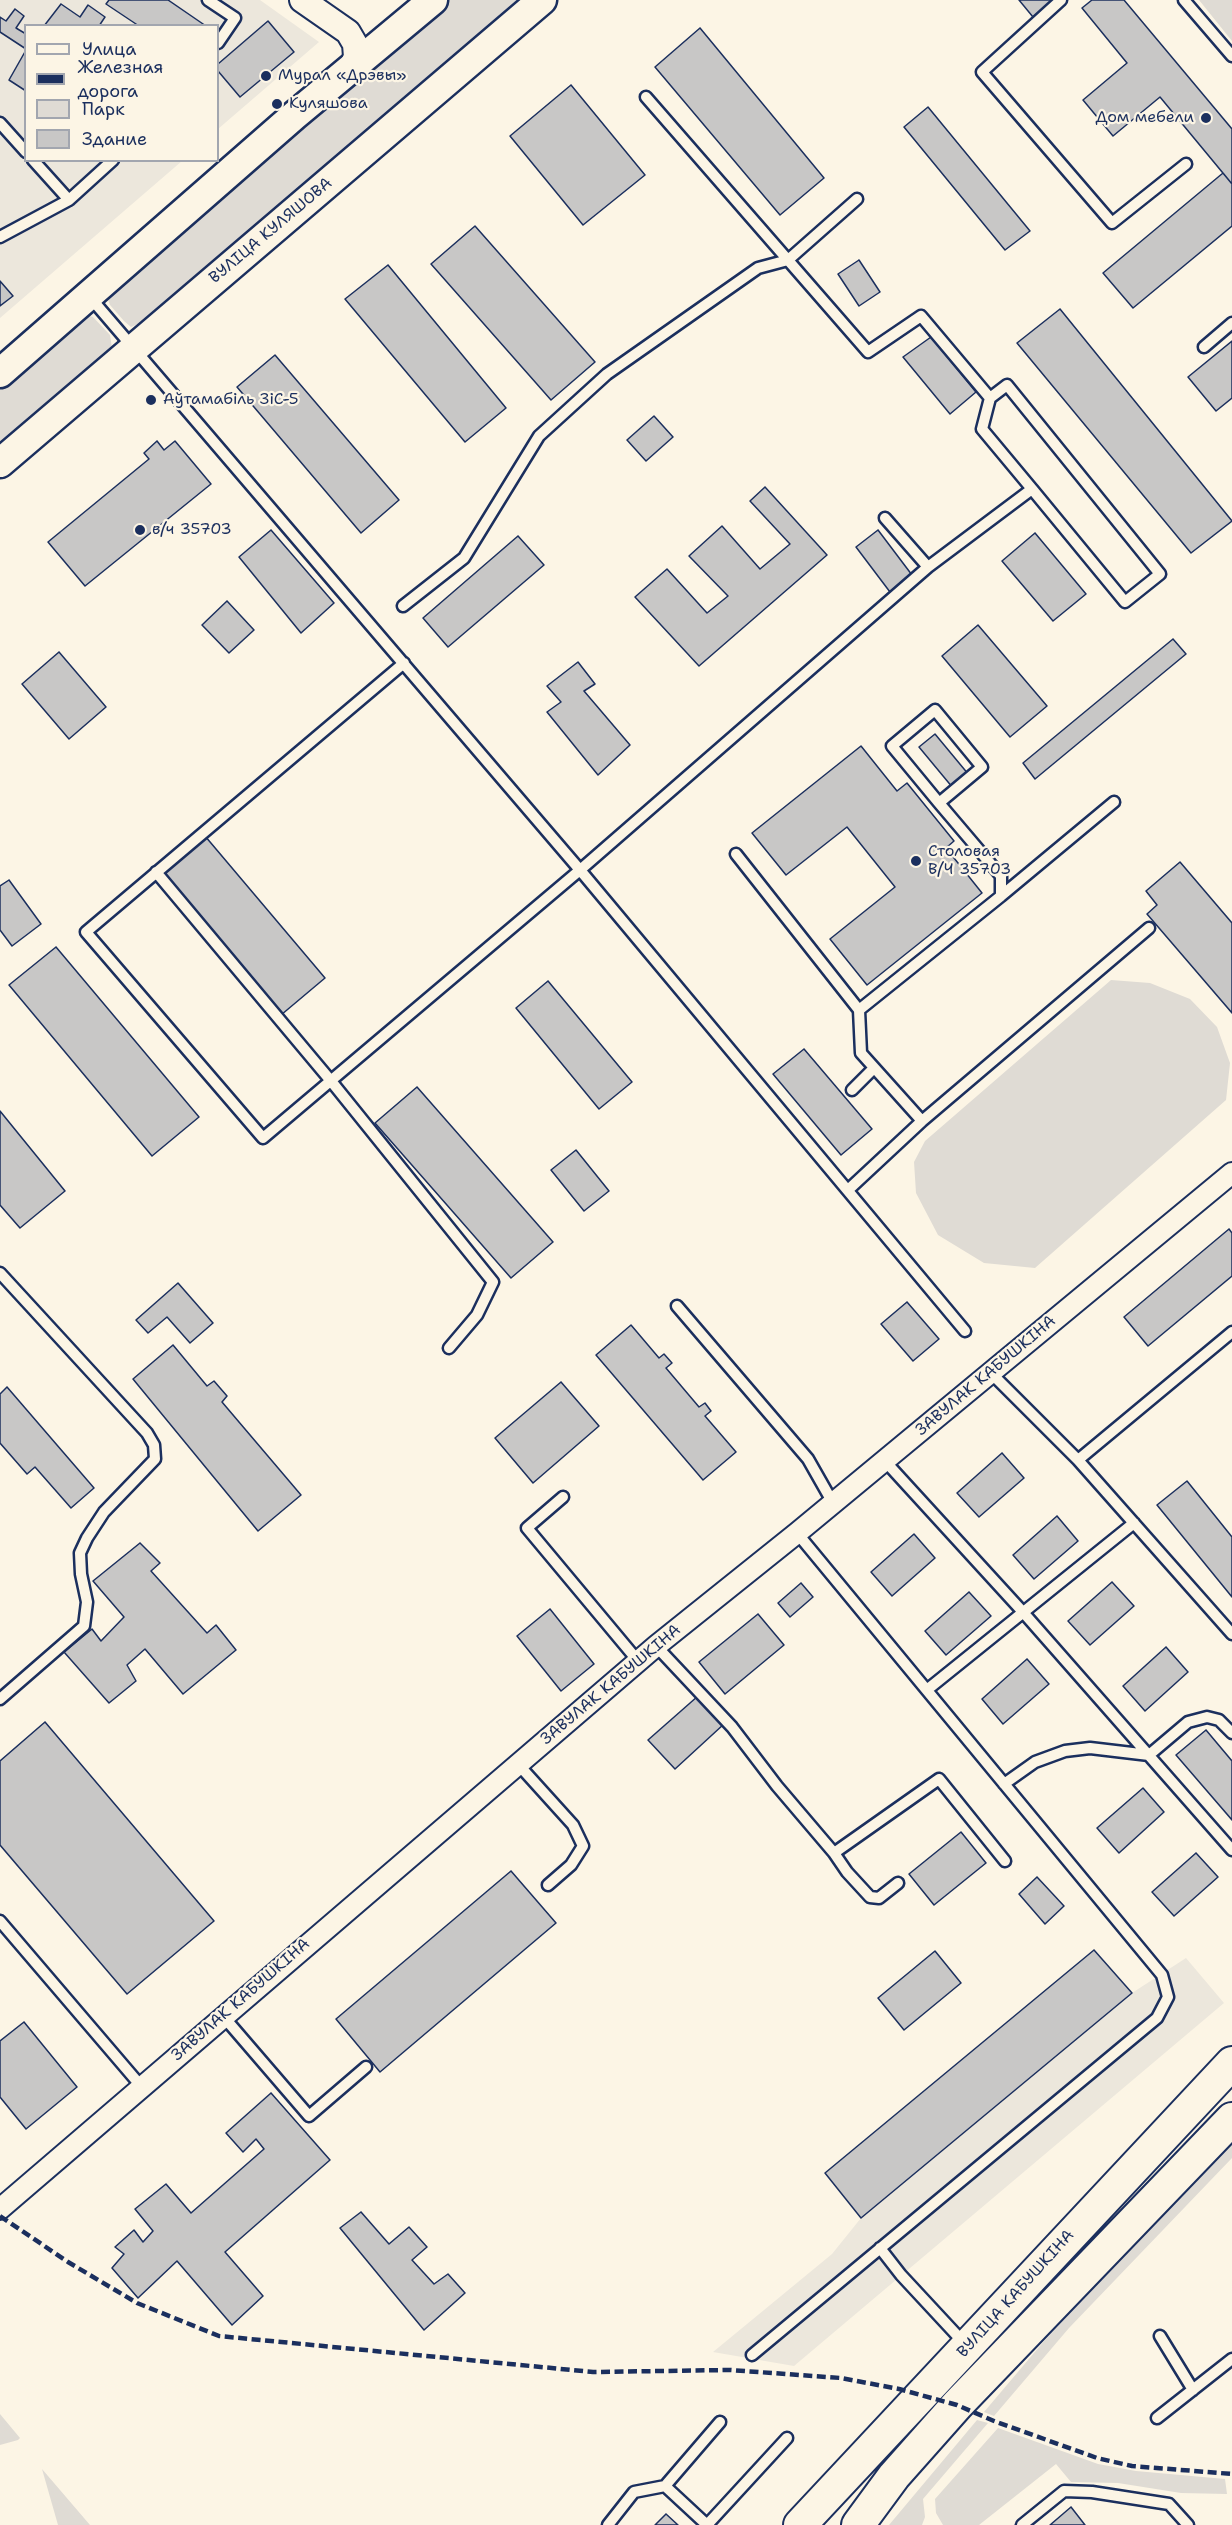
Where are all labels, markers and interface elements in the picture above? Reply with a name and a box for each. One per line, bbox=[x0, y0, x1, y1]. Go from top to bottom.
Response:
legend bbox=[24, 24, 219, 162]
text: Улица bbox=[82, 37, 136, 61]
text: Железная дорога bbox=[77, 55, 163, 103]
place label: Мурал «Дрэвы» bbox=[278, 66, 406, 86]
marker: Мурал «Дрэвы» bbox=[259, 69, 273, 83]
place label: Куляшова bbox=[289, 94, 368, 114]
text: Парк bbox=[82, 97, 125, 121]
marker: Куляшова bbox=[270, 97, 284, 111]
place label: Дом мебели bbox=[1095, 108, 1194, 128]
marker: Дом мебели bbox=[1199, 111, 1213, 125]
text: Здание bbox=[82, 127, 147, 151]
street label: ВУЛІЦА КУЛЯШОВА bbox=[206, 174, 336, 288]
place label: Аўтамабіль ЗіС-5 bbox=[163, 390, 298, 410]
marker: Аўтамабіль ЗіС-5 bbox=[144, 393, 158, 407]
place label: в/ч 35703 bbox=[152, 520, 232, 540]
marker: в/ч 35703 bbox=[133, 523, 147, 537]
place label: Столовая В/Ч 35703 bbox=[928, 842, 1011, 880]
marker: Столовая В/Ч 35703 bbox=[909, 854, 923, 868]
street label: ЗАВУЛАК КАБУШКІНА bbox=[912, 1312, 1060, 1440]
street label: ЗАВУЛАК КАБУШКІНА bbox=[537, 1621, 685, 1749]
street label: ЗАВУЛАК КАБУШКІНА bbox=[168, 1935, 314, 2065]
street label: ВУЛІЦА КАБУШКІНА bbox=[954, 2226, 1078, 2362]

